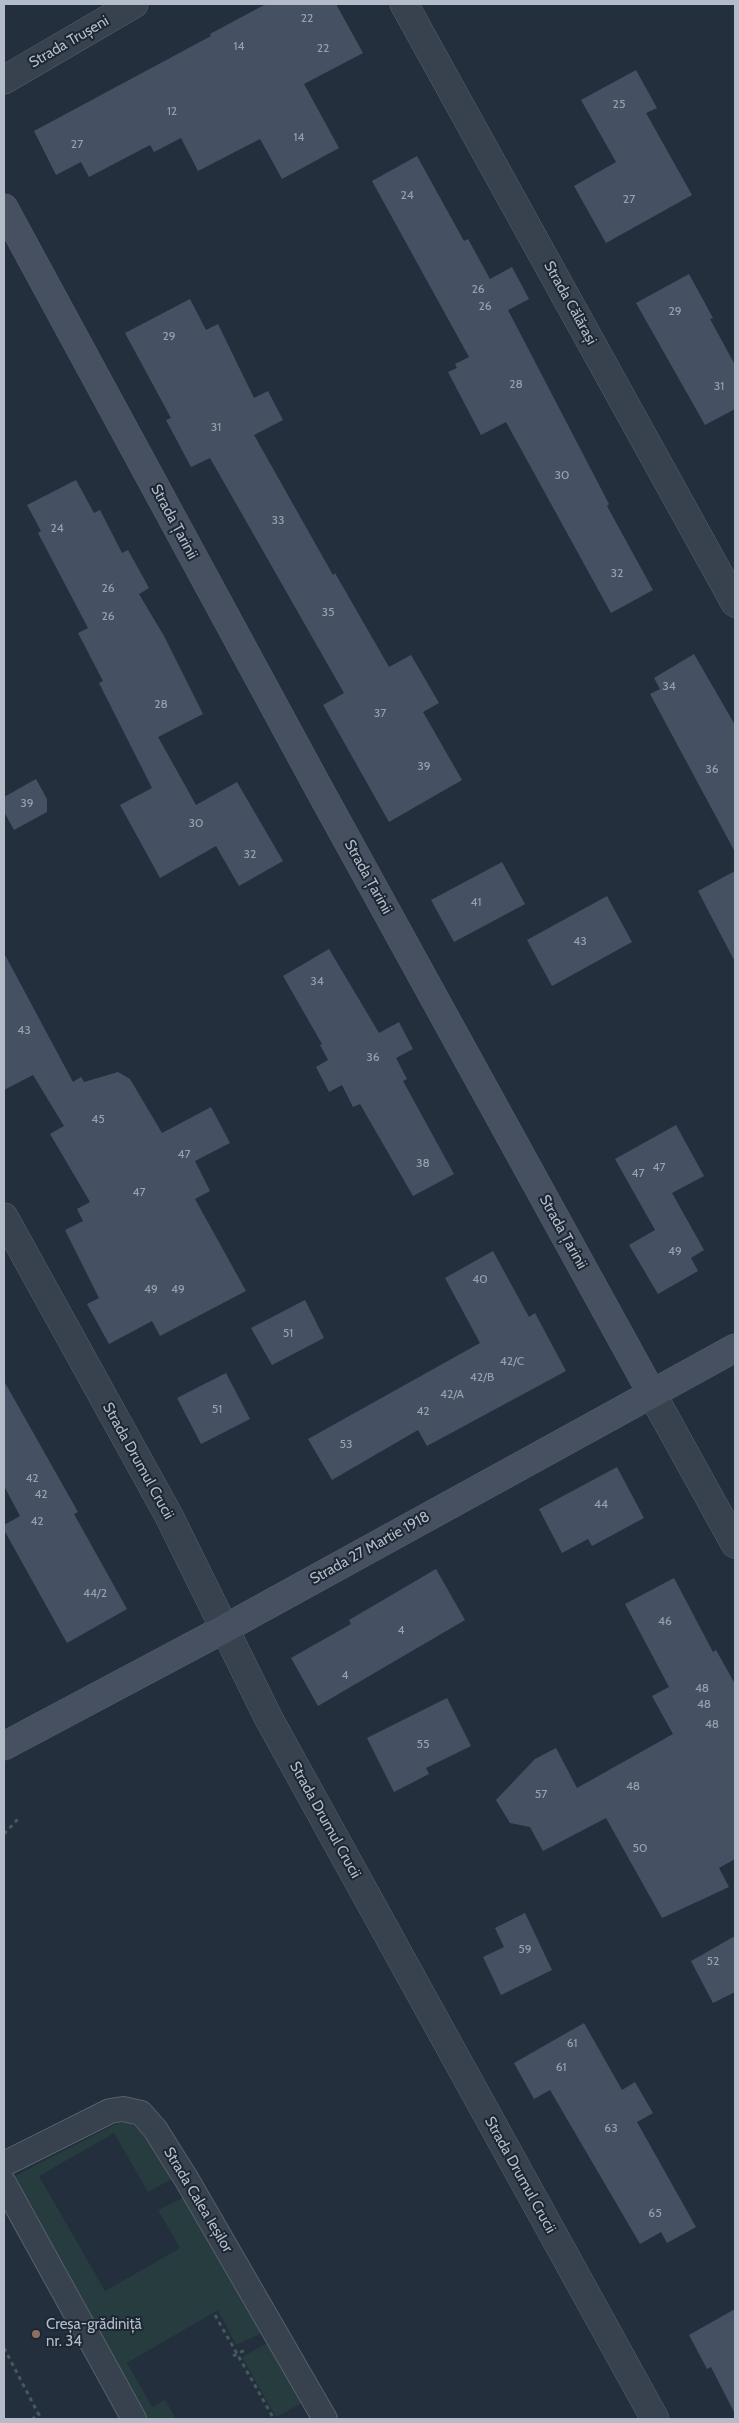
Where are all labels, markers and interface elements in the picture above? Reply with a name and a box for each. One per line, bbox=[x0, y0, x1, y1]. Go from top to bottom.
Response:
house number: 22 bbox=[301, 11, 313, 25]
street label: Strada Trușeni bbox=[26, 12, 112, 72]
house number: 14 bbox=[234, 39, 244, 53]
house number: 22 bbox=[317, 41, 329, 55]
house number: 25 bbox=[613, 97, 625, 111]
house number: 12 bbox=[167, 104, 177, 118]
house number: 14 bbox=[294, 130, 304, 144]
house number: 27 bbox=[71, 137, 83, 151]
house number: 24 bbox=[400, 188, 414, 202]
house number: 27 bbox=[623, 192, 635, 206]
street label: Strada Călărași bbox=[540, 258, 600, 348]
house number: 26 bbox=[471, 282, 485, 296]
house number: 26 bbox=[478, 299, 492, 313]
house number: 29 bbox=[668, 304, 682, 318]
house number: 29 bbox=[162, 329, 176, 343]
house number: 28 bbox=[509, 377, 523, 391]
house number: 31 bbox=[714, 379, 724, 393]
house number: 31 bbox=[211, 420, 221, 434]
house number: 30 bbox=[555, 468, 569, 482]
street label: Strada Țarinii bbox=[147, 481, 201, 563]
house number: 33 bbox=[272, 513, 284, 527]
house number: 24 bbox=[50, 521, 64, 535]
house number: 32 bbox=[611, 566, 623, 580]
house number: 26 bbox=[101, 581, 115, 595]
house number: 35 bbox=[322, 605, 334, 619]
house number: 26 bbox=[101, 609, 115, 623]
house number: 34 bbox=[662, 679, 676, 693]
house number: 28 bbox=[154, 697, 168, 711]
house number: 37 bbox=[374, 706, 386, 720]
house number: 39 bbox=[417, 759, 431, 773]
house number: 36 bbox=[705, 762, 719, 776]
house number: 39 bbox=[20, 796, 34, 810]
house number: 30 bbox=[189, 816, 203, 830]
street label: Strada Țarinii bbox=[340, 837, 396, 917]
house number: 32 bbox=[244, 847, 256, 861]
house number: 41 bbox=[471, 895, 481, 909]
house number: 43 bbox=[573, 934, 587, 948]
house number: 34 bbox=[310, 974, 324, 988]
house number: 43 bbox=[17, 1023, 31, 1037]
house number: 36 bbox=[366, 1050, 380, 1064]
house number: 45 bbox=[91, 1112, 105, 1126]
house number: 47 bbox=[178, 1147, 190, 1161]
house number: 38 bbox=[416, 1156, 430, 1170]
house number: 47 bbox=[653, 1160, 665, 1174]
house number: 47 bbox=[632, 1166, 644, 1180]
house number: 47 bbox=[133, 1185, 145, 1199]
street label: Strada Țarinii bbox=[535, 1192, 591, 1272]
house number: 49 bbox=[668, 1244, 682, 1258]
house number: 40 bbox=[472, 1272, 488, 1286]
house number: 49 bbox=[144, 1282, 158, 1296]
house number: 49 bbox=[171, 1282, 185, 1296]
house number: 51 bbox=[283, 1326, 293, 1340]
house number: 42/C bbox=[500, 1354, 524, 1368]
house number: 42/B bbox=[470, 1370, 494, 1384]
house number: 42/A bbox=[440, 1387, 464, 1401]
street label: Strada Drumul Crucii bbox=[98, 1400, 178, 1522]
house number: 51 bbox=[212, 1402, 222, 1416]
house number: 42 bbox=[416, 1404, 430, 1418]
house number: 53 bbox=[340, 1437, 352, 1451]
house number: 42 bbox=[25, 1471, 39, 1485]
house number: 42 bbox=[34, 1487, 48, 1501]
house number: 44 bbox=[594, 1497, 608, 1511]
street label: Strada 27 Martie 1918 bbox=[307, 1508, 433, 1588]
house number: 42 bbox=[30, 1514, 44, 1528]
house number: 44/2 bbox=[83, 1586, 107, 1600]
house number: 46 bbox=[658, 1614, 672, 1628]
house number: 4 bbox=[398, 1623, 404, 1637]
house number: 4 bbox=[342, 1668, 348, 1682]
house number: 48 bbox=[695, 1681, 709, 1695]
house number: 48 bbox=[697, 1697, 711, 1711]
house number: 48 bbox=[705, 1717, 719, 1731]
house number: 55 bbox=[417, 1737, 429, 1751]
street label: Strada Drumul Crucii bbox=[285, 1759, 365, 1881]
house number: 48 bbox=[626, 1779, 640, 1793]
house number: 57 bbox=[535, 1787, 547, 1801]
house number: 50 bbox=[633, 1841, 647, 1855]
house number: 59 bbox=[518, 1942, 532, 1956]
house number: 52 bbox=[707, 1954, 719, 1968]
house number: 61 bbox=[567, 2036, 577, 2050]
house number: 61 bbox=[556, 2060, 566, 2074]
street label: Strada Drumul Crucii bbox=[480, 2114, 560, 2236]
house number: 63 bbox=[604, 2121, 618, 2135]
street label: Strada Calea Ieșilor bbox=[159, 2144, 237, 2256]
house number: 65 bbox=[648, 2206, 662, 2220]
place label: Creșa-grădiniță nr. 34 bbox=[46, 2316, 142, 2351]
marker: Creșa-grădiniță nr. 34 bbox=[30, 2328, 42, 2340]

